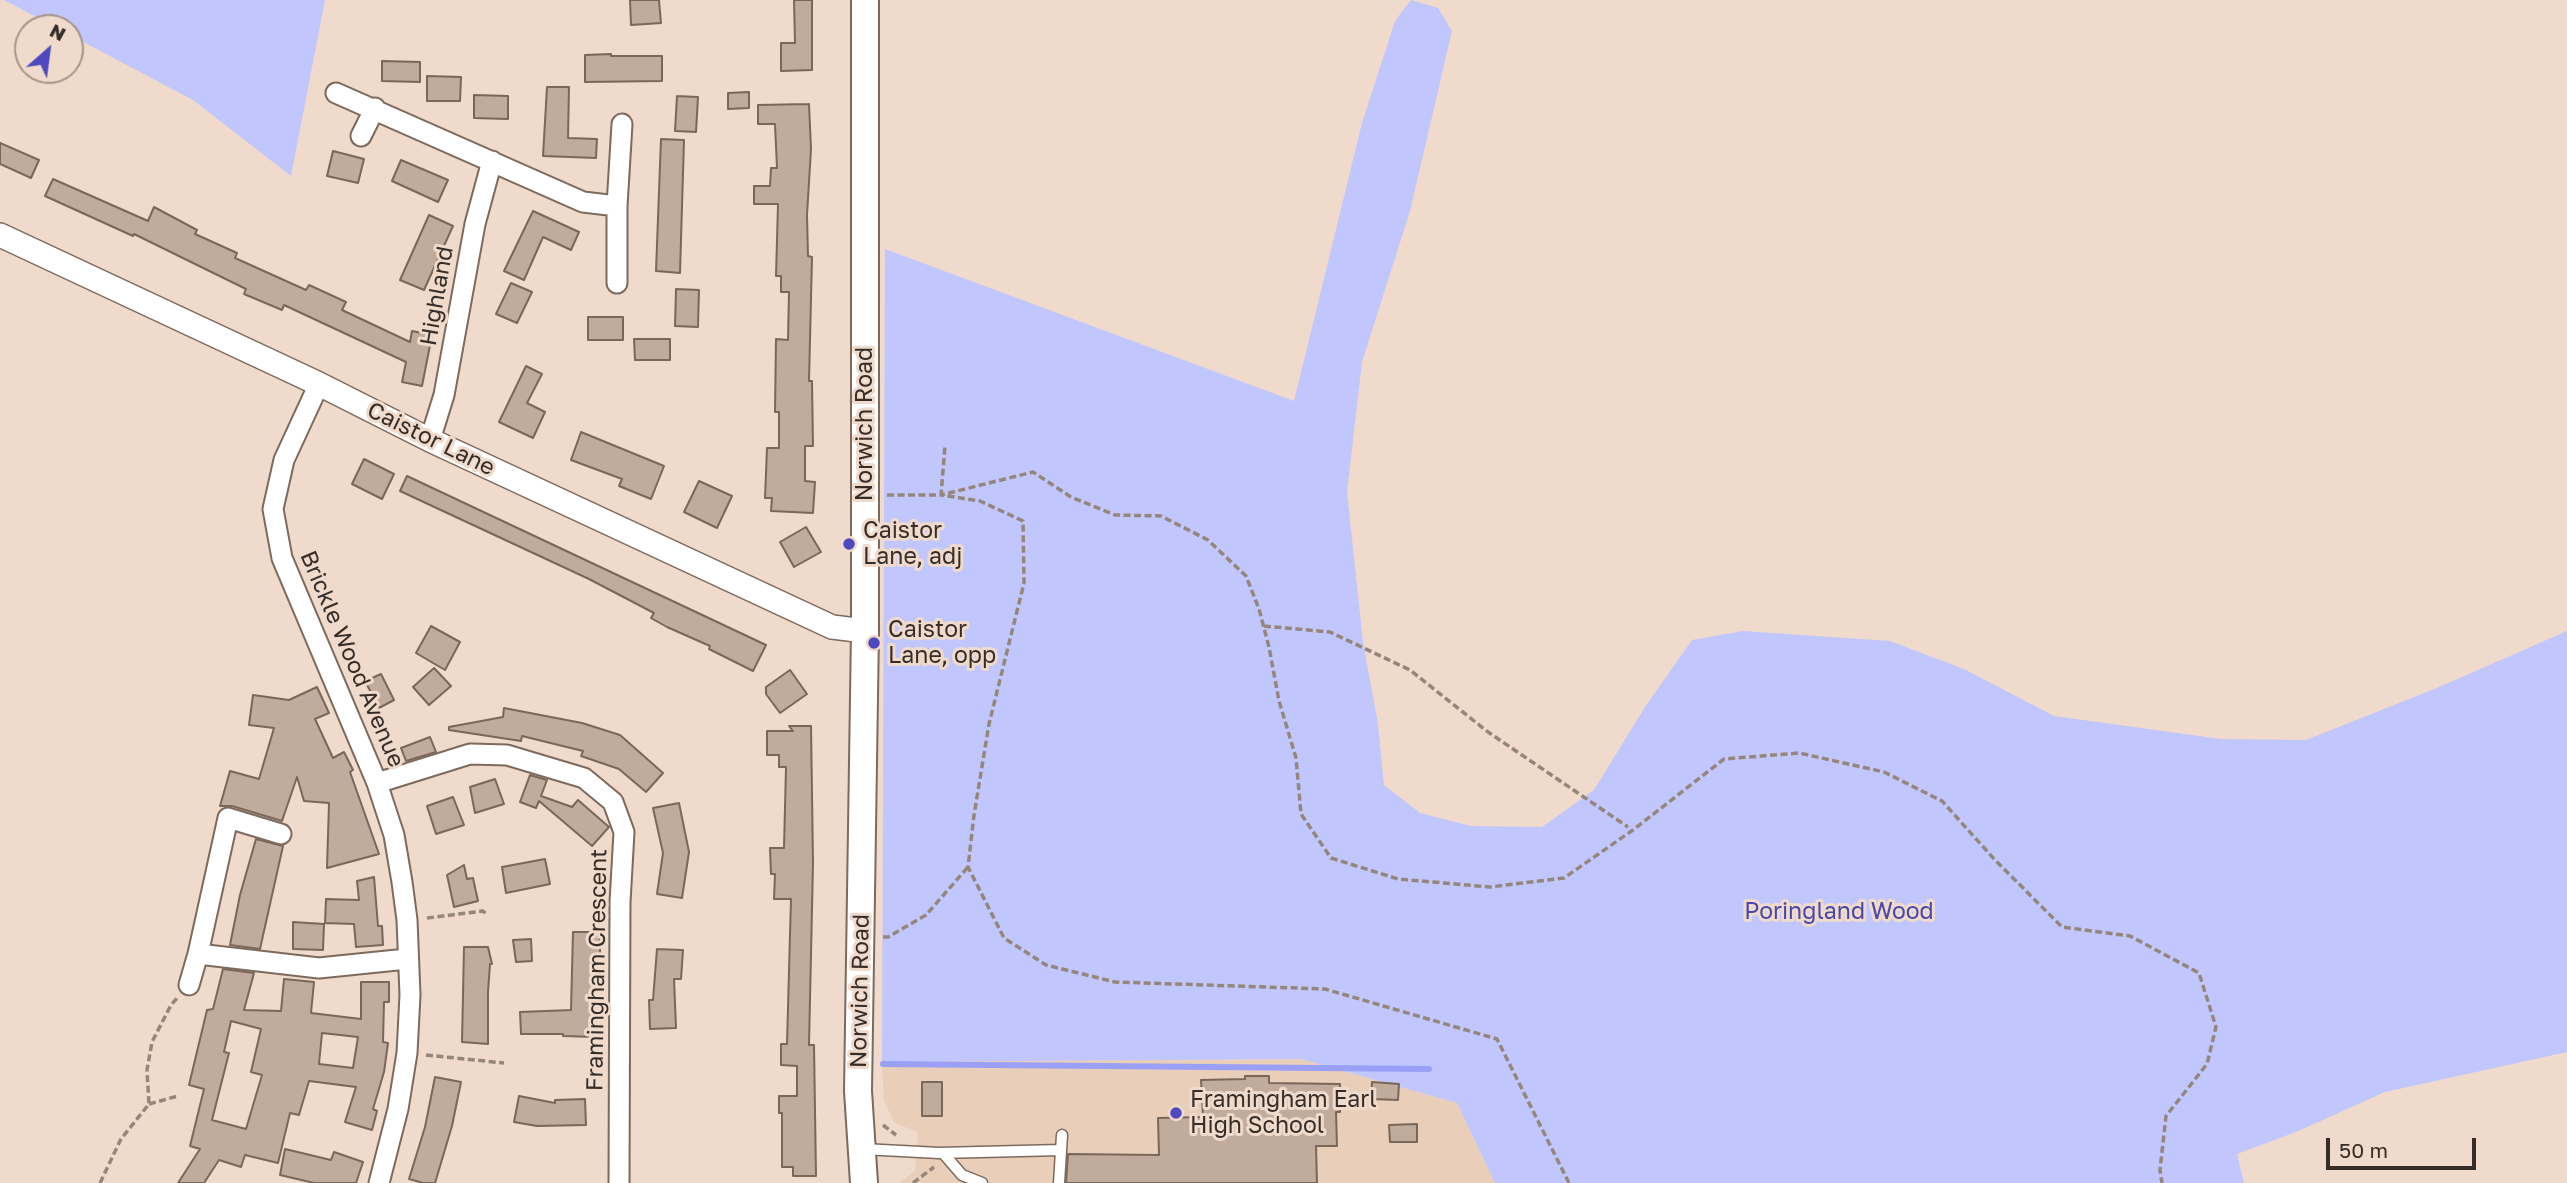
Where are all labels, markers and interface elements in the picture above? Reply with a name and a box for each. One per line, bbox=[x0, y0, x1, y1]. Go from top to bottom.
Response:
north arrow bbox=[14, 14, 84, 84]
text: N bbox=[46, 18, 70, 45]
street label: Highland bbox=[415, 244, 459, 348]
street label: Norwich Road bbox=[851, 347, 879, 501]
street label: Caistor Lane bbox=[363, 396, 499, 482]
place label: Caistor Lane, adj bbox=[863, 517, 962, 571]
marker: Caistor Lane, adj bbox=[841, 536, 857, 552]
street label: Brickle Wood Avenue bbox=[294, 547, 410, 771]
place label: Caistor Lane, opp bbox=[888, 616, 996, 670]
marker: Caistor Lane, opp bbox=[866, 635, 882, 651]
street label: Framingham Crescent bbox=[581, 849, 613, 1091]
park label: Poringland Wood bbox=[1744, 898, 1934, 926]
street label: Norwich Road bbox=[845, 914, 875, 1068]
place label: Framingham Earl High School bbox=[1190, 1086, 1377, 1140]
marker: Framingham Earl High School bbox=[1168, 1105, 1184, 1121]
scale bar bbox=[2329, 1124, 2480, 1168]
text: 50 m bbox=[2339, 1137, 2388, 1163]

